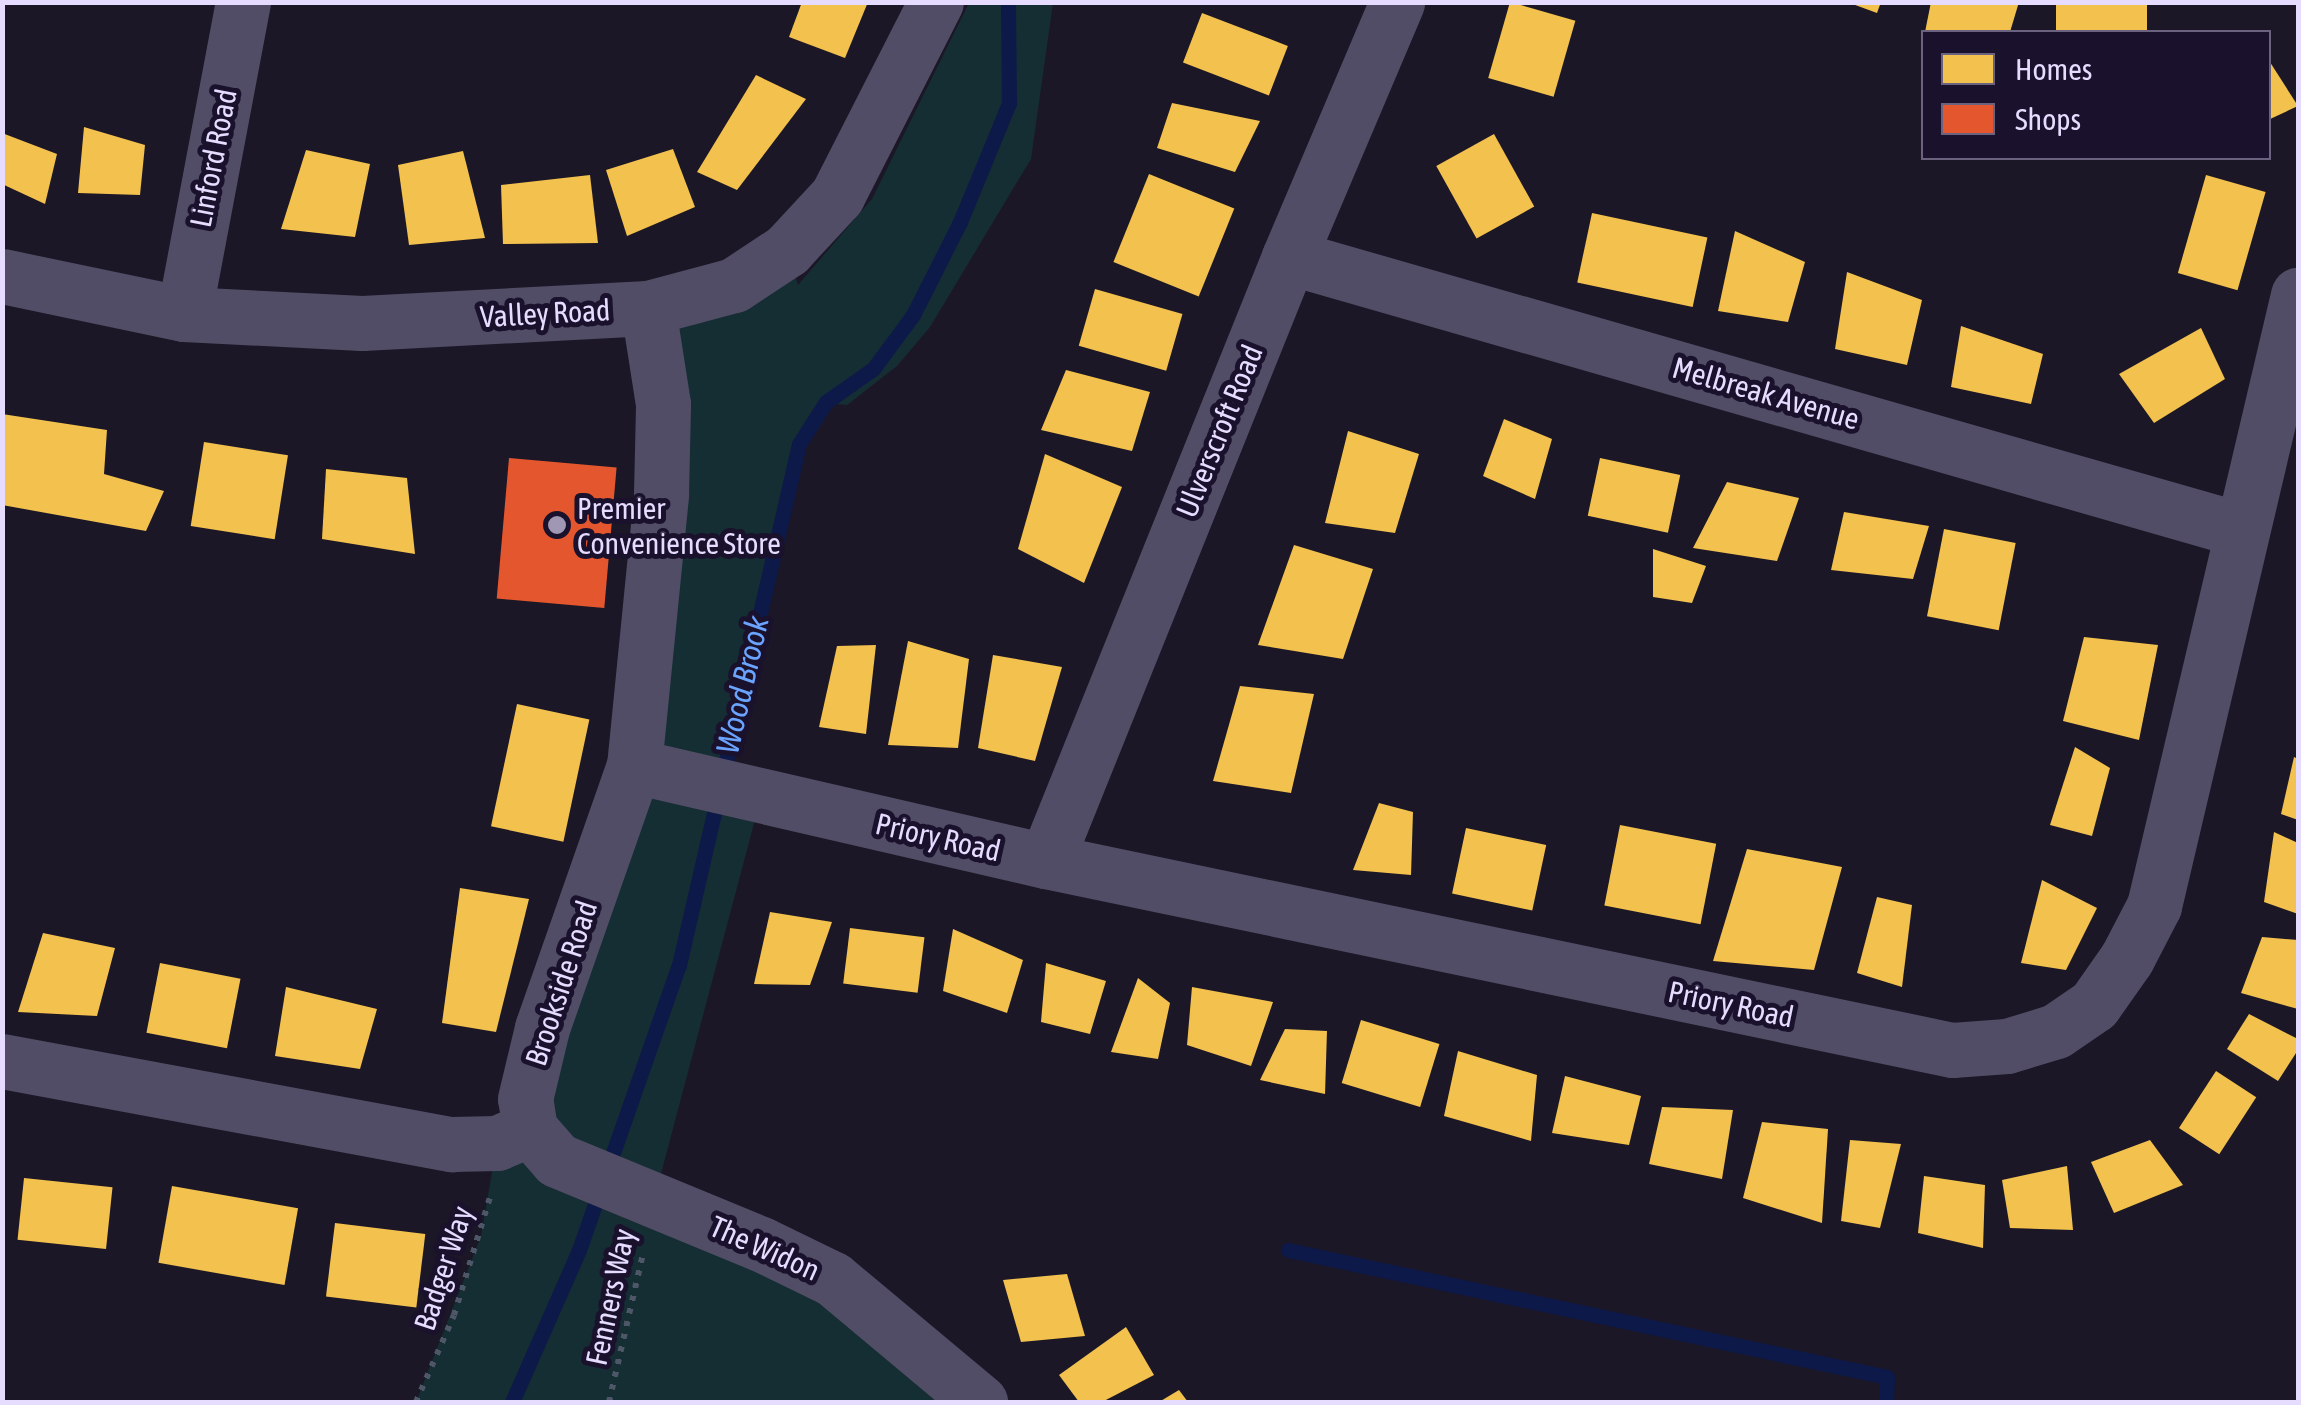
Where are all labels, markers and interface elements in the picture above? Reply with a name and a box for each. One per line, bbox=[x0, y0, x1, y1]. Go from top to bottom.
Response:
legend bbox=[1921, 30, 2271, 160]
text: Homes bbox=[2015, 52, 2092, 86]
street label: Linford Road bbox=[182, 86, 244, 230]
text: Shops bbox=[2015, 102, 2081, 136]
street label: Valley Road bbox=[479, 292, 611, 334]
street label: Ulverscroft Road bbox=[1168, 340, 1270, 522]
street label: Melbreak Avenue bbox=[1668, 349, 1864, 437]
place label: Premier Convenience Store bbox=[577, 490, 781, 560]
marker: Premier Convenience Store bbox=[546, 514, 568, 536]
water label: Wood Brook bbox=[709, 613, 777, 757]
street label: Priory Road bbox=[872, 805, 1004, 869]
street label: Brookside Road bbox=[517, 896, 605, 1070]
street label: Priory Road bbox=[1665, 973, 1797, 1035]
street label: Badger Way bbox=[406, 1201, 480, 1335]
street label: The Widon bbox=[705, 1208, 825, 1288]
street label: Fenners Way bbox=[578, 1226, 642, 1368]

